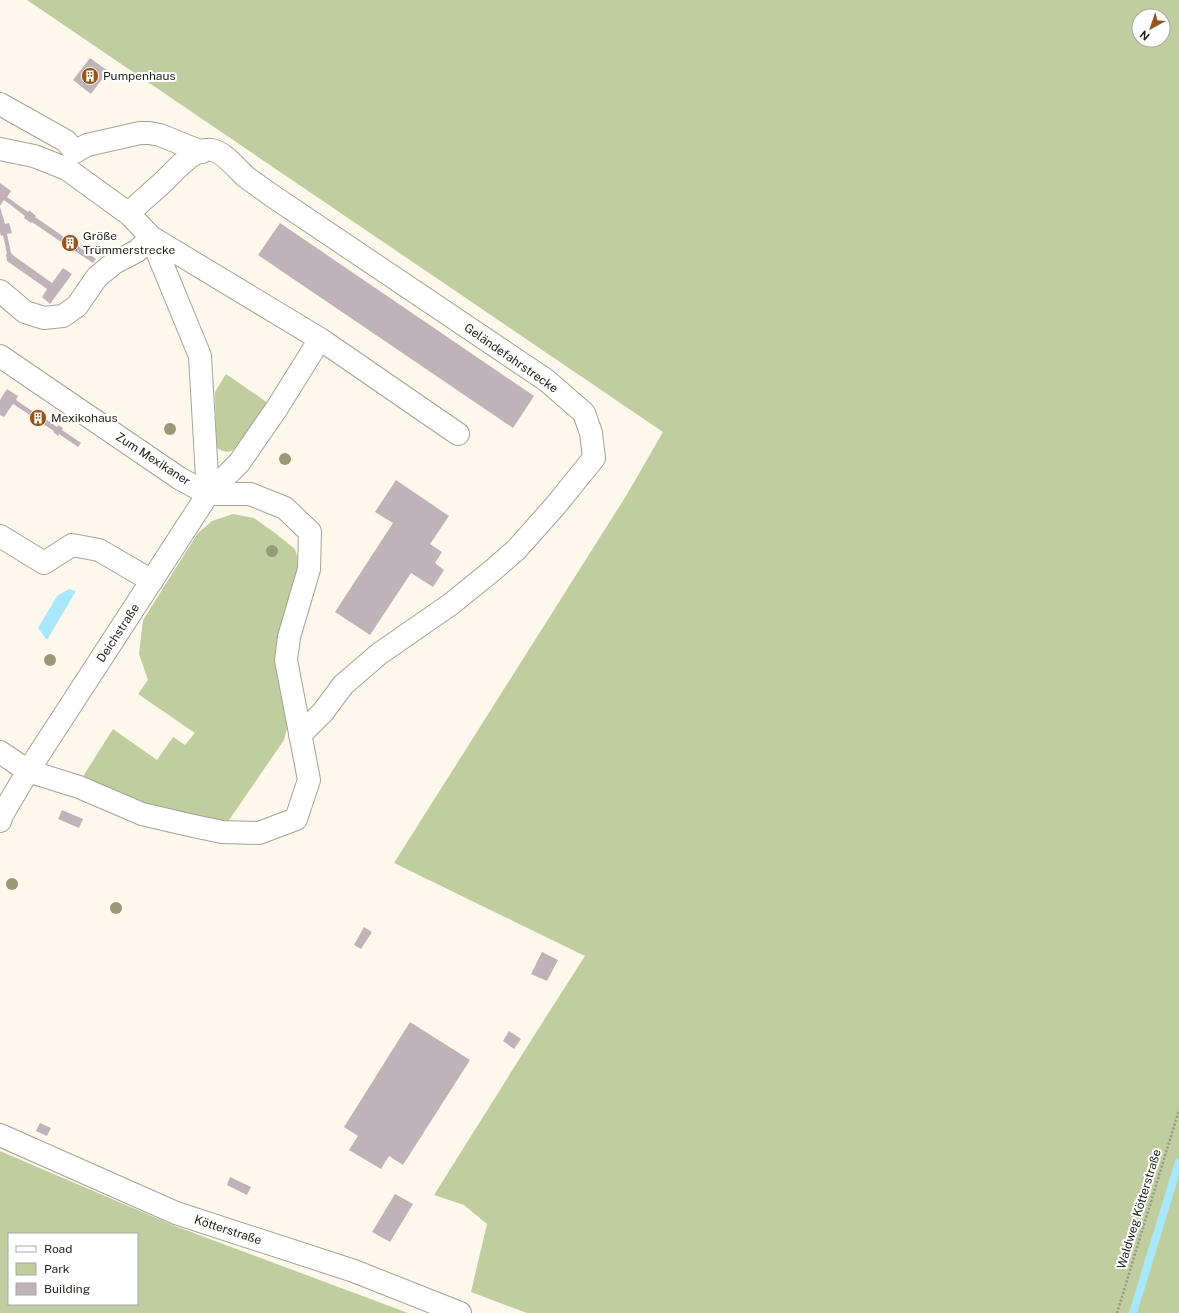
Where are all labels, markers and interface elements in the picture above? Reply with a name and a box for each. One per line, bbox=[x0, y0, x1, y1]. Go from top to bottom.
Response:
north arrow bbox=[1131, 8, 1171, 48]
text: N bbox=[1137, 28, 1152, 43]
building icon: Pumpenhaus bbox=[80, 66, 100, 86]
place label: Pumpenhaus bbox=[103, 69, 175, 83]
place label: Größe Trümmerstrecke bbox=[83, 229, 176, 257]
building icon: Größe Trümmerstrecke bbox=[60, 233, 80, 253]
street label: Geländefahrstrecke bbox=[461, 320, 561, 396]
building icon: Mexikohaus bbox=[28, 408, 48, 428]
place label: Mexikohaus bbox=[51, 411, 118, 425]
street label: Zum Mexikaner bbox=[113, 430, 193, 489]
street label: Deichstraße bbox=[94, 601, 142, 665]
street label: Waldweg Kötterstraße bbox=[1114, 1147, 1164, 1271]
street label: Kötterstraße bbox=[193, 1213, 264, 1248]
legend bbox=[8, 1233, 138, 1305]
text: Road bbox=[44, 1242, 72, 1256]
text: Park bbox=[44, 1262, 70, 1276]
text: Building bbox=[44, 1282, 90, 1296]

